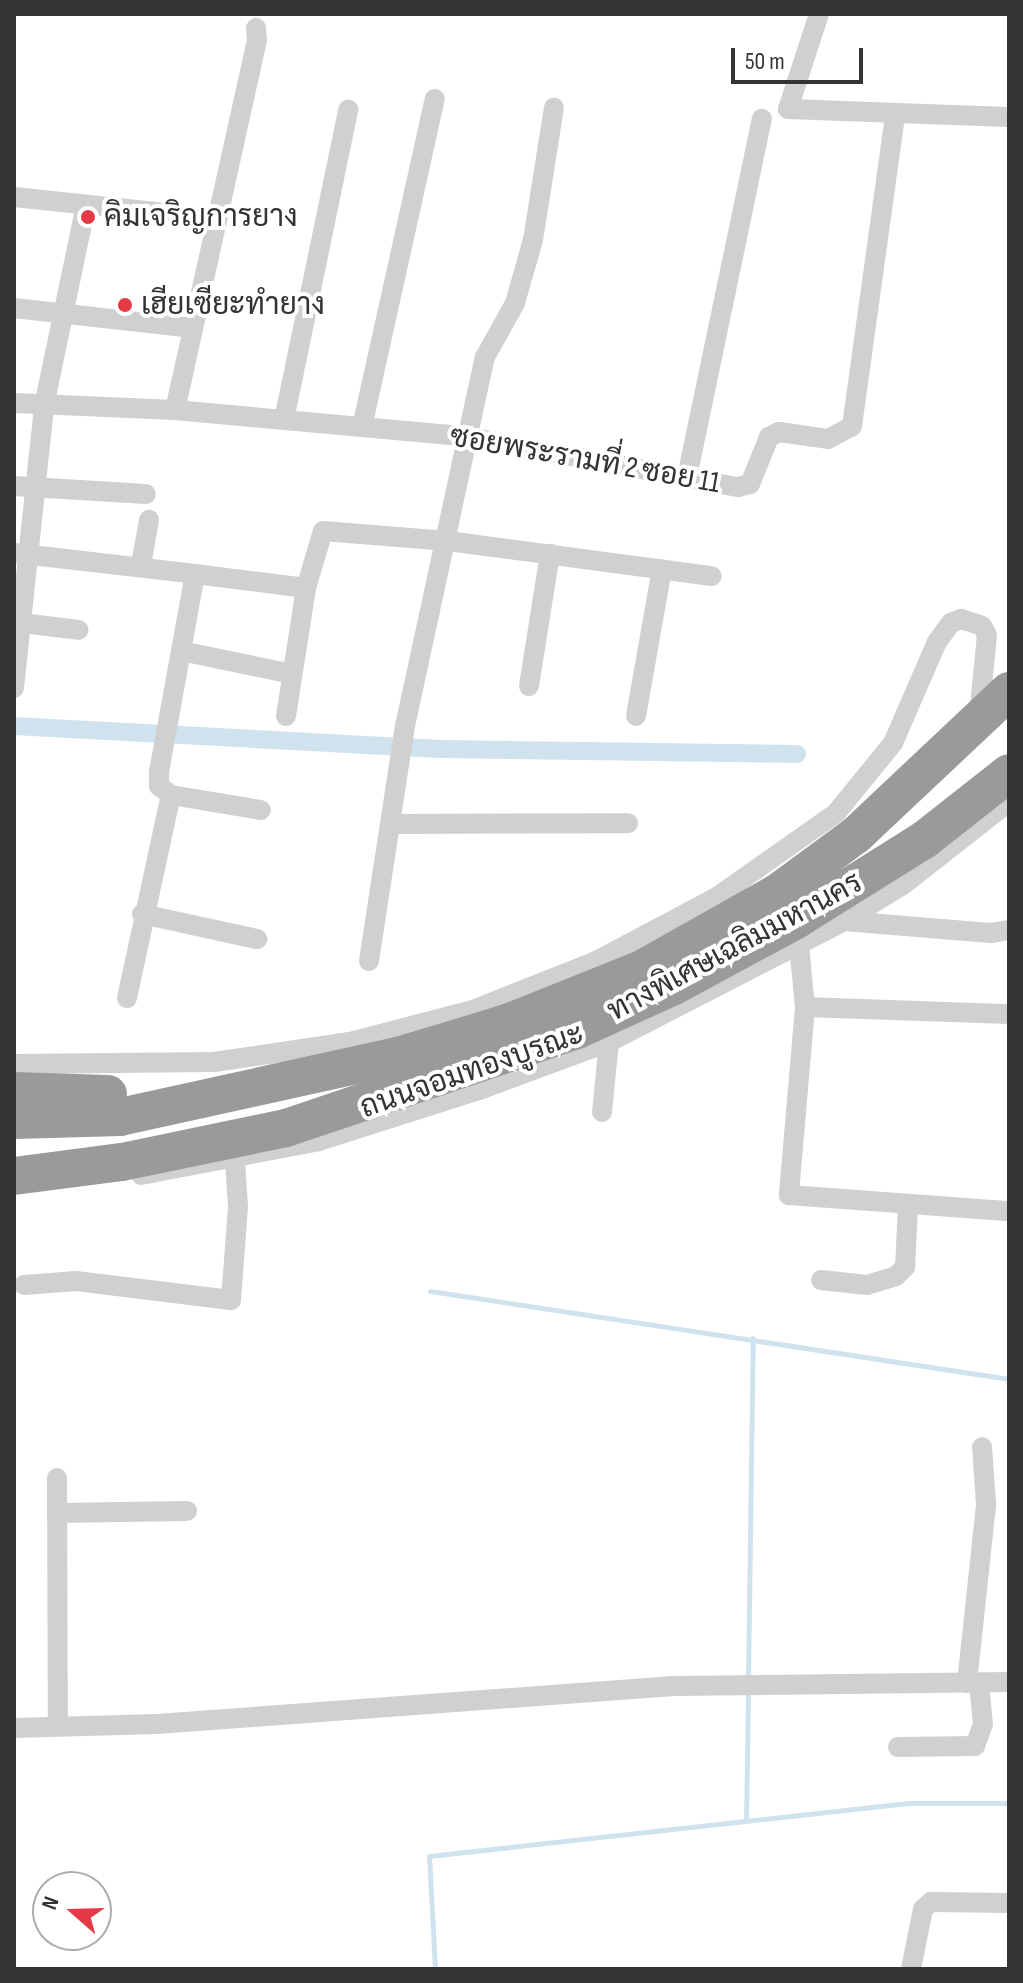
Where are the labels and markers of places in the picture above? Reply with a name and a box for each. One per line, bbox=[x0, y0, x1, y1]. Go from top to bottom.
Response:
place label: คิมเจริญการยาง bbox=[104, 199, 298, 235]
marker: คิมเจริญการยาง bbox=[79, 208, 97, 226]
place label: เฮียเซียะทำยาง bbox=[141, 287, 325, 323]
marker: เฮียเซียะทำยาง bbox=[116, 296, 134, 314]

